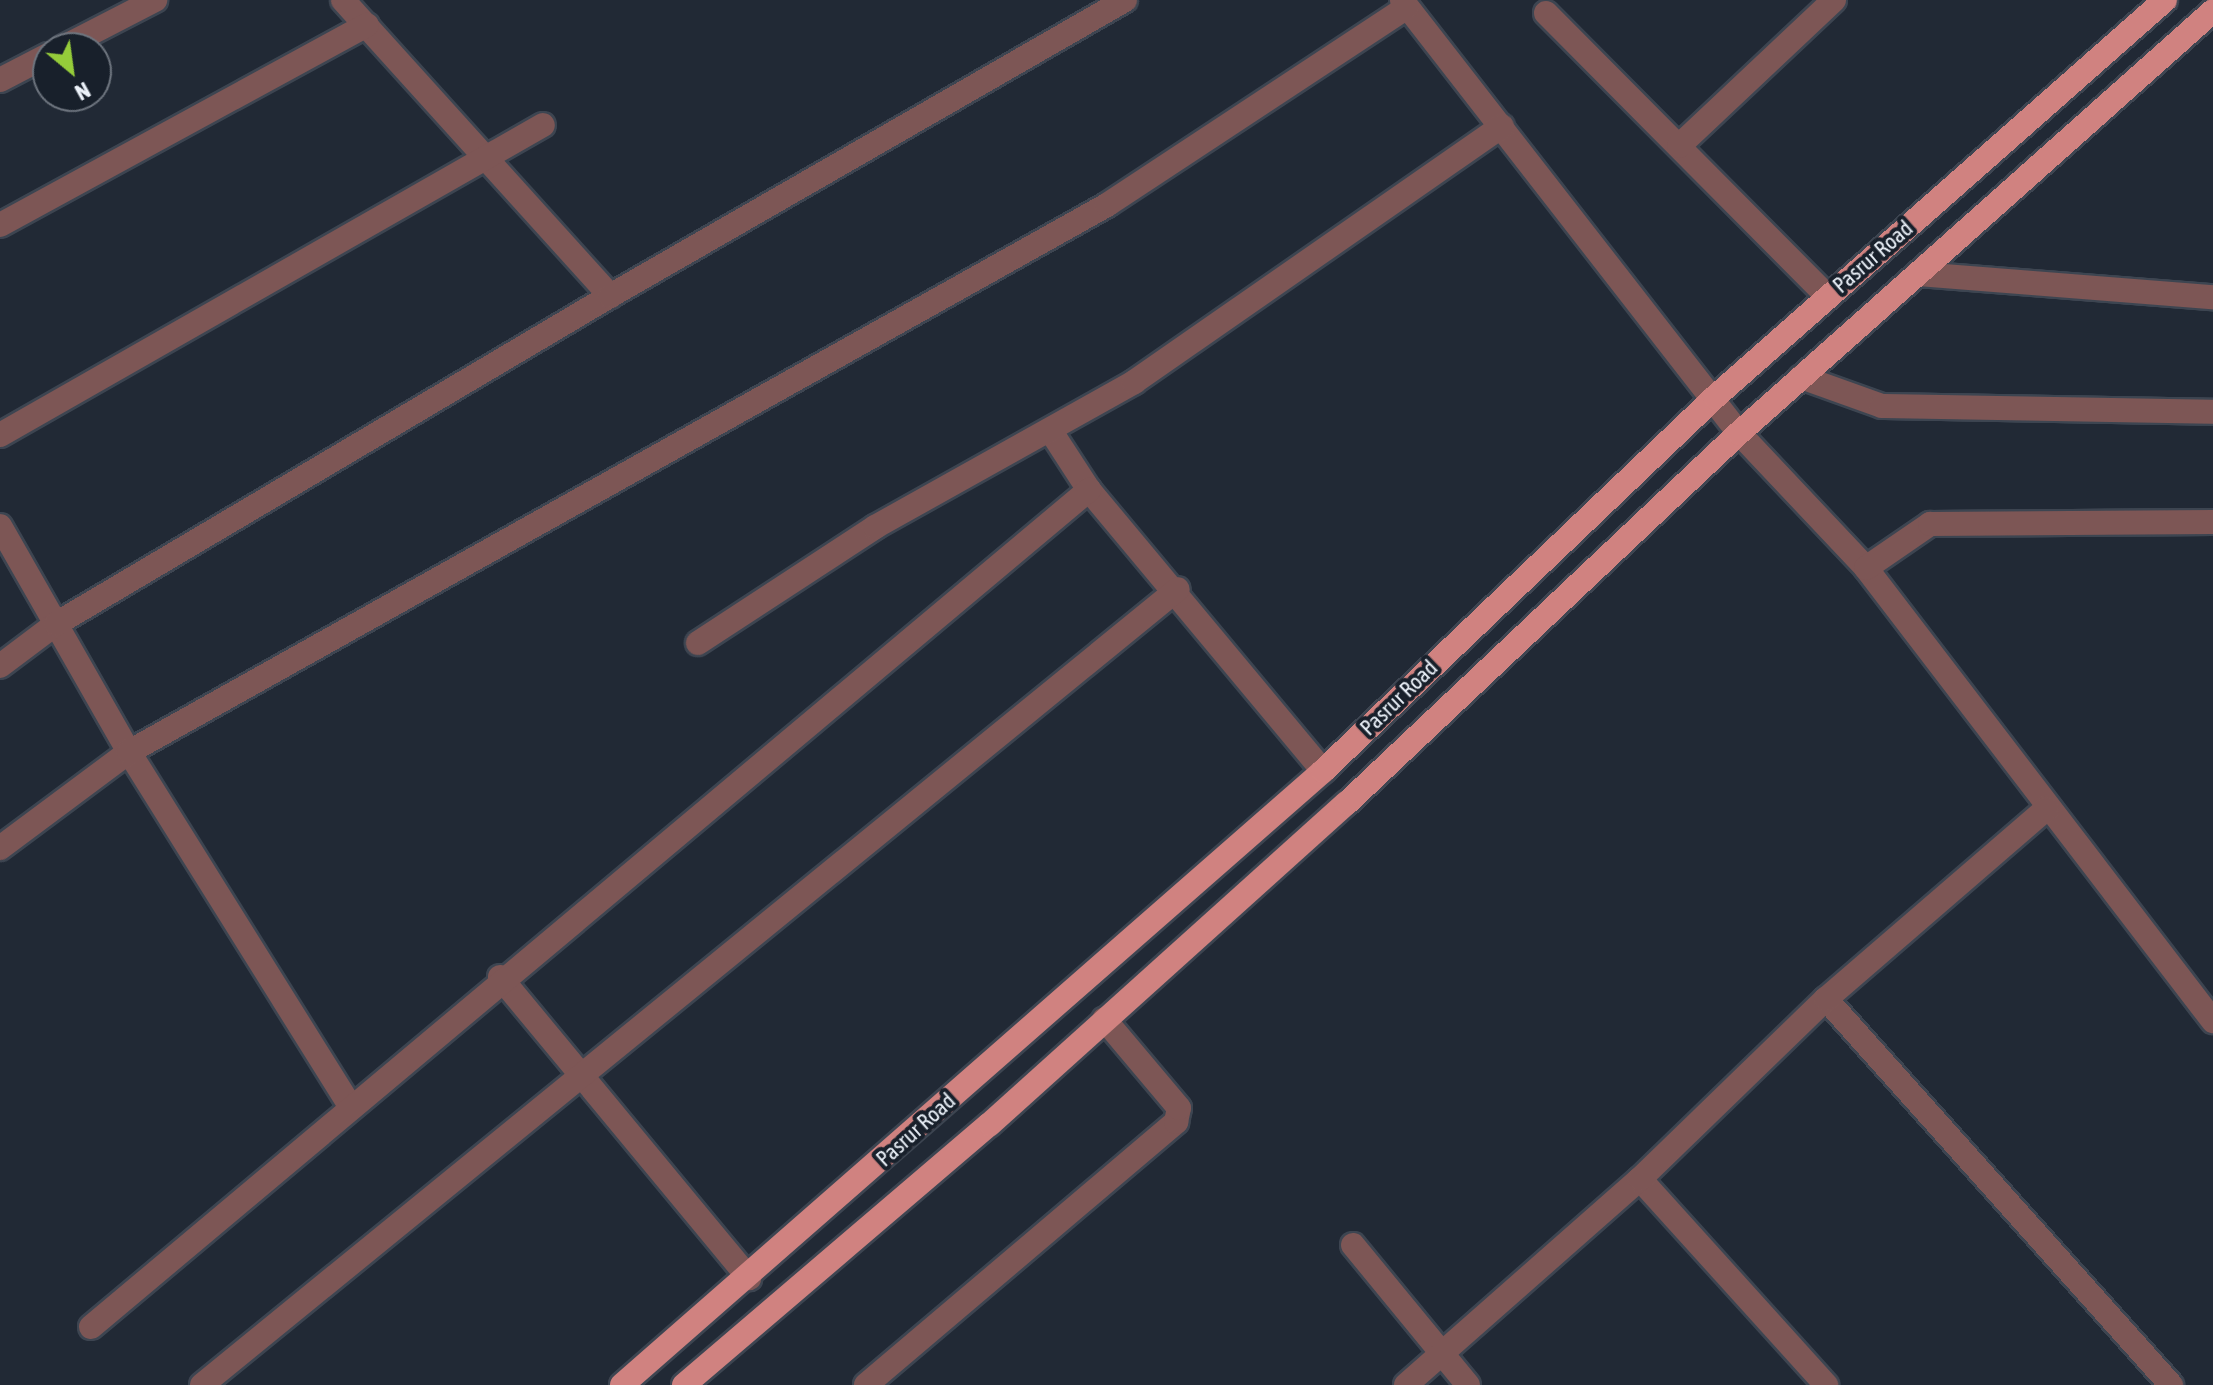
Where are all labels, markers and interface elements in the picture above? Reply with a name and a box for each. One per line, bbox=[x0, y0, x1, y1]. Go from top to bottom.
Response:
north arrow bbox=[32, 32, 112, 112]
text: N bbox=[71, 77, 95, 106]
street label: Pasrur Road bbox=[1828, 215, 1918, 299]
street label: Pasrur Road bbox=[1355, 655, 1443, 741]
street label: Pasrur Road bbox=[871, 1088, 961, 1172]

